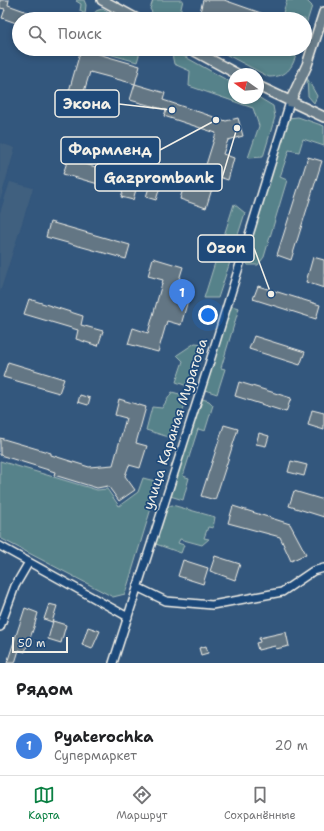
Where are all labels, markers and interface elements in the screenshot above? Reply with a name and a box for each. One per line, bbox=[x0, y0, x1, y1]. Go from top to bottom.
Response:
search box bbox=[12, 12, 312, 56]
icon: search bbox=[26, 23, 48, 45]
text: Поиск bbox=[58, 24, 102, 44]
north arrow bbox=[228, 68, 264, 104]
callout: Экона bbox=[55, 90, 119, 117]
text: Экона bbox=[63, 94, 112, 114]
callout: Фармленд bbox=[61, 137, 160, 164]
text: Фармленд bbox=[68, 140, 152, 160]
callout: Gazprombank bbox=[95, 164, 222, 191]
text: Gazprombank bbox=[104, 168, 215, 188]
callout: Ozon bbox=[198, 235, 254, 262]
text: Ozon bbox=[206, 238, 246, 258]
pin: 1 bbox=[169, 279, 195, 312]
your location bbox=[198, 305, 218, 325]
street label: улица Караная Муратова bbox=[139, 336, 211, 512]
scale bar bbox=[12, 635, 68, 654]
text: 50 m bbox=[18, 636, 46, 651]
text: Рядом bbox=[16, 678, 73, 700]
text: Pyaterochka bbox=[54, 727, 154, 747]
text: 1 bbox=[26, 737, 32, 754]
text: 20 m bbox=[275, 737, 308, 754]
text: Супермаркет bbox=[54, 747, 137, 764]
tab: Карта bbox=[28, 784, 60, 823]
tab: Маршрут bbox=[116, 784, 167, 823]
tab: Сохранённые bbox=[224, 784, 296, 823]

